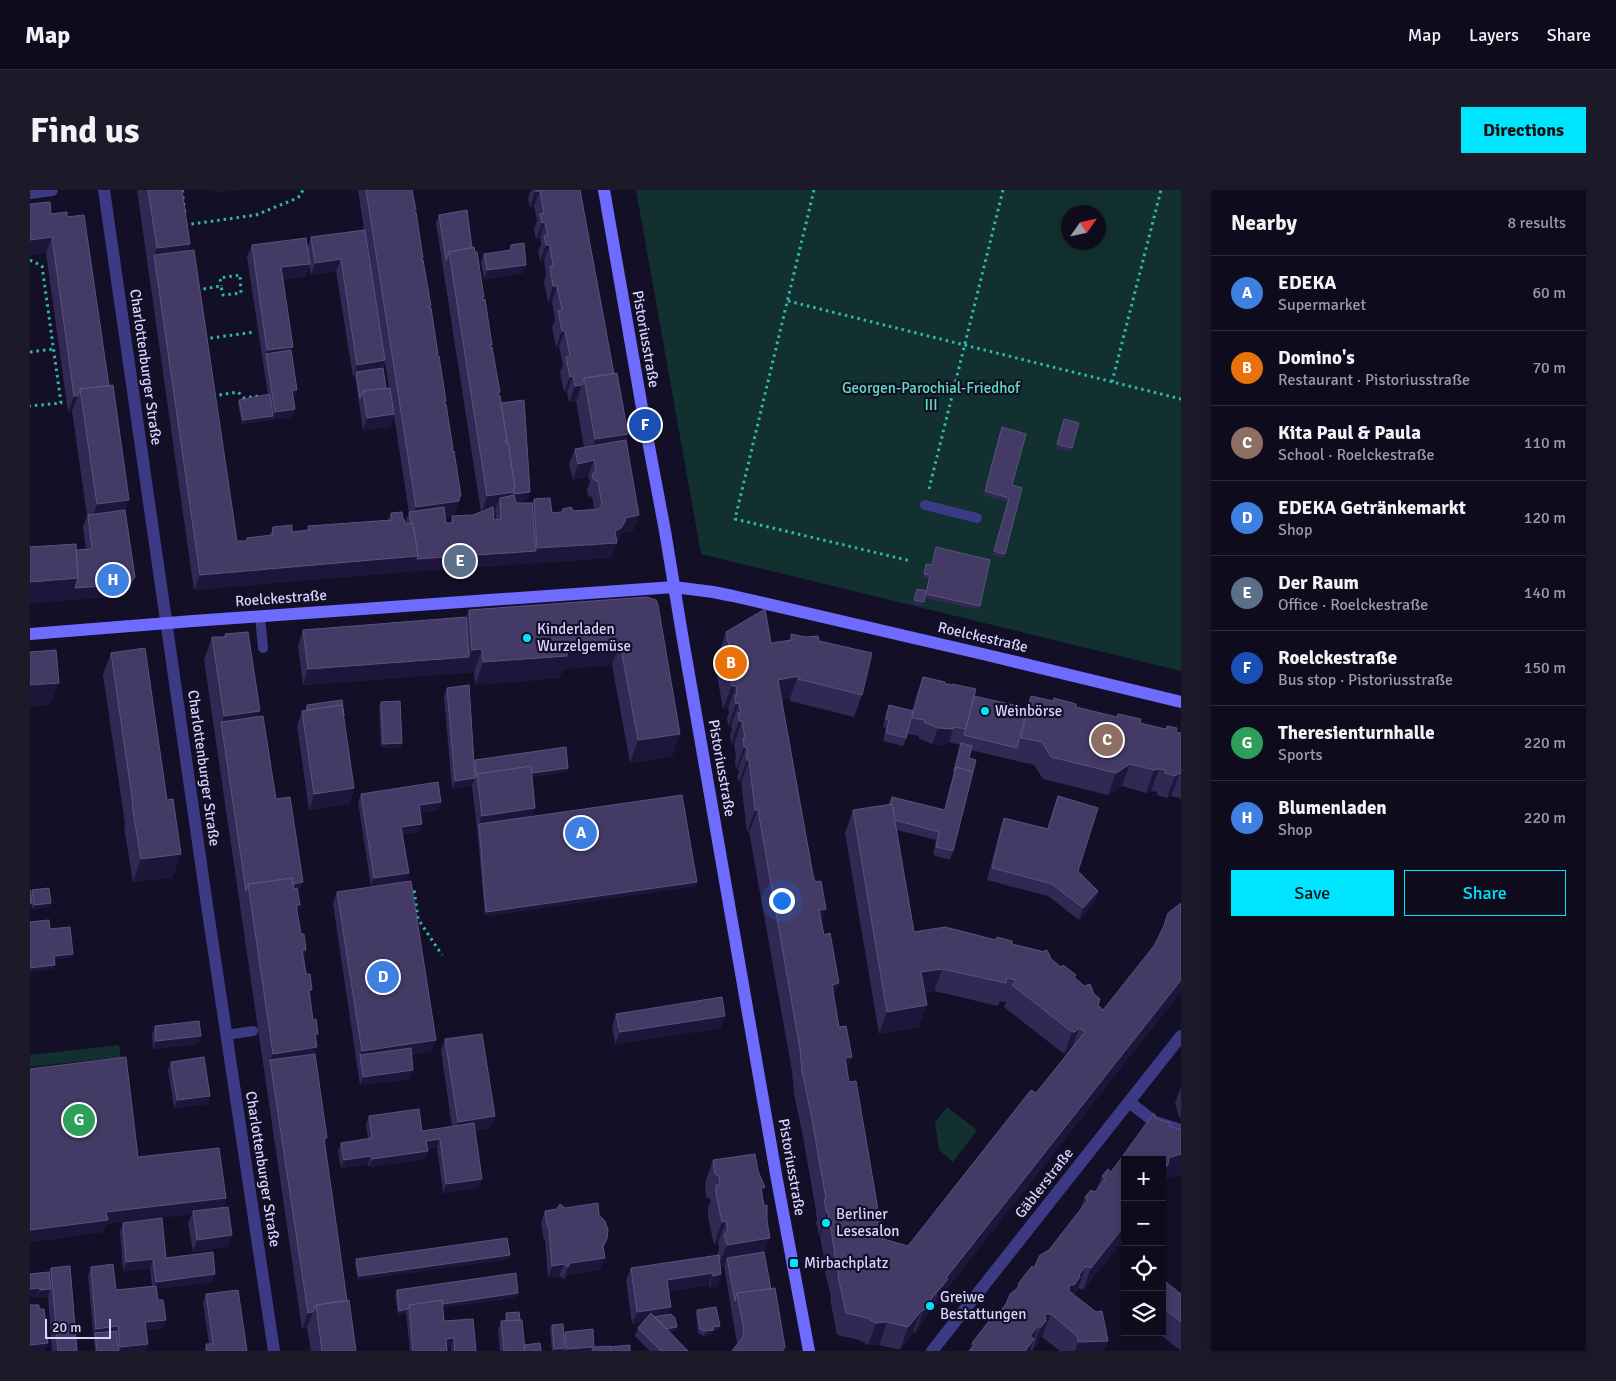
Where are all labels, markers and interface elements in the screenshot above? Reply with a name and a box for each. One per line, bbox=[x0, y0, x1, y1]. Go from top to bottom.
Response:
text: Map bbox=[25, 20, 70, 50]
text: Map bbox=[1408, 24, 1441, 46]
text: Layers bbox=[1469, 24, 1519, 46]
text: Share bbox=[1547, 24, 1591, 46]
button: Directions bbox=[1461, 107, 1586, 153]
text: Find us bbox=[30, 109, 140, 152]
north arrow bbox=[1061, 205, 1106, 250]
text: Nearby bbox=[1231, 210, 1297, 236]
text: 8 results bbox=[1507, 213, 1566, 233]
text: EDEKA bbox=[1278, 271, 1336, 295]
text: A bbox=[1242, 283, 1252, 303]
text: 60 m bbox=[1532, 283, 1566, 303]
street label: Charlottenburger Straße bbox=[126, 288, 166, 446]
street label: Pistoriusstraße bbox=[629, 289, 663, 389]
text: Supermarket bbox=[1278, 295, 1366, 315]
text: Domino's bbox=[1278, 346, 1355, 370]
text: B bbox=[1242, 358, 1252, 378]
text: 70 m bbox=[1532, 358, 1566, 378]
text: Restaurant · Pistoriusstraße bbox=[1278, 370, 1470, 390]
park label: Georgen-Parochial-Friedhof III bbox=[842, 379, 1021, 414]
pin: F bbox=[629, 406, 661, 444]
text: Kita Paul & Paula bbox=[1278, 421, 1421, 445]
text: C bbox=[1242, 433, 1252, 453]
text: 110 m bbox=[1524, 433, 1566, 453]
text: School · Roelckestraße bbox=[1278, 445, 1434, 465]
text: EDEKA Getränkemarkt bbox=[1278, 496, 1466, 520]
text: D bbox=[1242, 508, 1252, 528]
text: 120 m bbox=[1524, 508, 1566, 528]
text: Shop bbox=[1278, 520, 1312, 540]
pin: E bbox=[444, 542, 476, 580]
pin: H bbox=[97, 561, 129, 599]
text: Der Raum bbox=[1278, 571, 1359, 595]
text: E bbox=[1242, 583, 1252, 603]
text: 140 m bbox=[1524, 583, 1566, 603]
street label: Roelckestraße bbox=[235, 586, 327, 610]
text: Office · Roelckestraße bbox=[1278, 595, 1428, 615]
street label: Roelckestraße bbox=[936, 618, 1030, 656]
place label: Kinderladen Wurzelgemüse bbox=[537, 620, 631, 655]
marker: Kinderladen Wurzelgemüse bbox=[521, 632, 533, 644]
pin: B bbox=[715, 644, 747, 682]
text: Roelckestraße bbox=[1278, 646, 1397, 670]
text: F bbox=[1243, 658, 1251, 678]
text: 150 m bbox=[1524, 658, 1566, 678]
text: Bus stop · Pistoriusstraße bbox=[1278, 670, 1453, 690]
street label: Charlottenburger Straße bbox=[184, 689, 224, 847]
place label: Weinbörse bbox=[995, 702, 1062, 720]
marker: Weinbörse bbox=[979, 705, 991, 717]
street label: Pistoriusstraße bbox=[705, 718, 739, 818]
pin: C bbox=[1091, 721, 1123, 759]
text: Theresienturnhalle bbox=[1278, 721, 1435, 745]
text: G bbox=[1242, 733, 1252, 753]
text: 220 m bbox=[1524, 733, 1566, 753]
text: Sports bbox=[1278, 745, 1323, 765]
text: Blumenladen bbox=[1278, 796, 1387, 820]
text: H bbox=[1242, 808, 1252, 828]
text: 220 m bbox=[1524, 808, 1566, 828]
pin: A bbox=[565, 814, 597, 852]
text: Shop bbox=[1278, 820, 1312, 840]
button: Save bbox=[1231, 870, 1394, 916]
button: Share bbox=[1404, 870, 1566, 916]
your location bbox=[769, 888, 795, 914]
pin: D bbox=[367, 958, 399, 996]
street label: Charlottenburger Straße bbox=[242, 1090, 284, 1248]
pin: G bbox=[63, 1101, 95, 1139]
street label: Pistoriusstraße bbox=[775, 1117, 809, 1217]
street label: Gäblerstraße bbox=[1011, 1144, 1077, 1222]
map controls bbox=[1121, 1156, 1166, 1336]
button: + bbox=[1121, 1156, 1166, 1201]
button: − bbox=[1121, 1201, 1166, 1246]
place label: Berliner Lesesalon bbox=[836, 1205, 899, 1240]
marker: Berliner Lesesalon bbox=[820, 1217, 832, 1229]
button: locate bbox=[1121, 1246, 1166, 1291]
place label: Mirbachplatz bbox=[804, 1254, 889, 1272]
marker: Mirbachplatz bbox=[788, 1257, 800, 1269]
place label: Greiwe Bestattungen bbox=[940, 1288, 1026, 1323]
button: layers bbox=[1121, 1291, 1166, 1336]
marker: Greiwe Bestattungen bbox=[924, 1300, 936, 1312]
scale bar bbox=[45, 1316, 111, 1339]
text: 20 m bbox=[52, 1319, 81, 1336]

